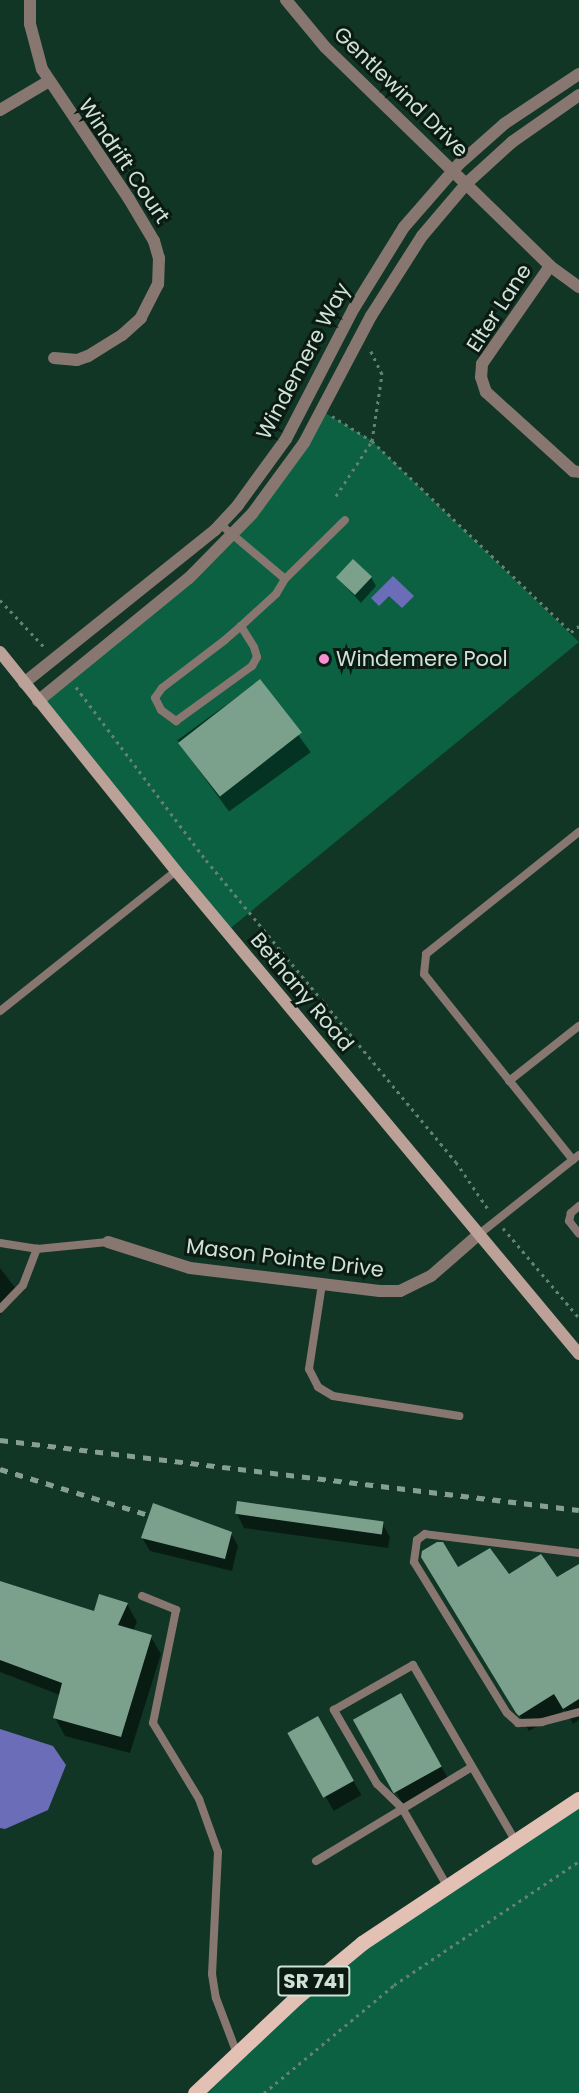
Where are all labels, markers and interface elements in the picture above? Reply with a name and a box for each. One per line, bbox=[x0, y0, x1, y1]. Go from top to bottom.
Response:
street label: Gentlewind Drive bbox=[329, 21, 473, 163]
street label: Windrift Court bbox=[73, 94, 175, 228]
street label: Elter Lane bbox=[461, 259, 537, 357]
street label: Windemere Way bbox=[251, 278, 355, 444]
place label: Windemere Pool bbox=[336, 646, 508, 672]
marker: Windemere Pool bbox=[317, 652, 331, 666]
street label: Bethany Road bbox=[245, 928, 359, 1056]
street label: Mason Pointe Drive bbox=[185, 1233, 385, 1283]
road number: SR 741 bbox=[276, 1964, 352, 1998]

